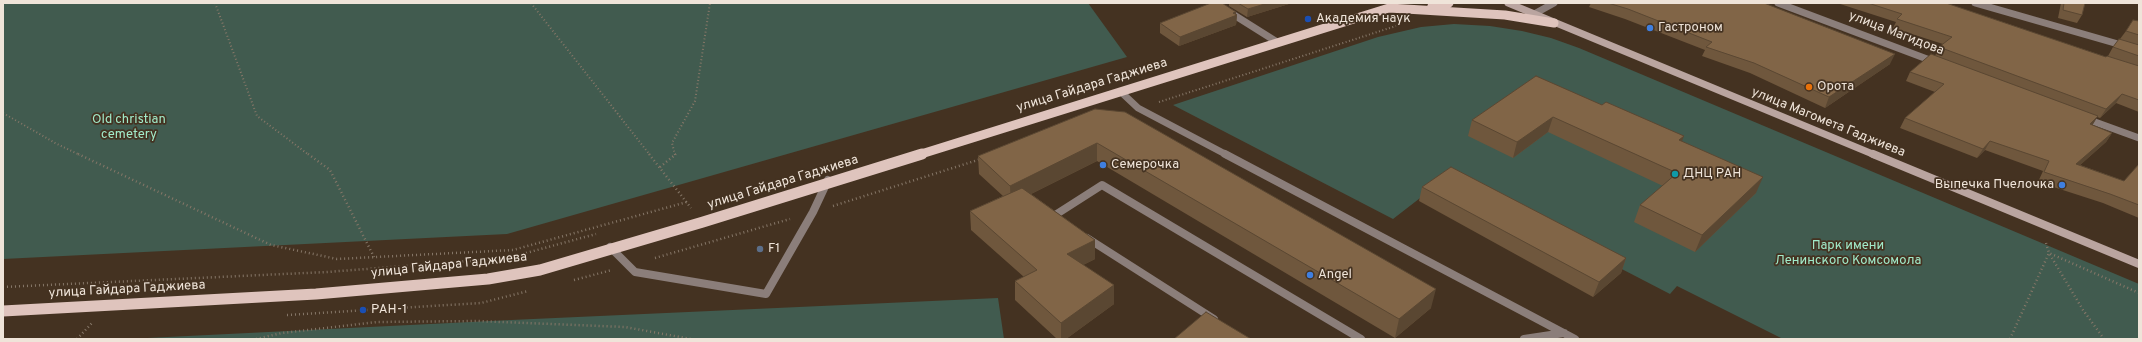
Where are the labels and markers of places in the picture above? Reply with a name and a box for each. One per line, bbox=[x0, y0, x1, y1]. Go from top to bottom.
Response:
place label: Академия наук bbox=[1316, 11, 1411, 27]
marker: Академия наук bbox=[1303, 14, 1313, 24]
place label: Гастроном bbox=[1658, 20, 1723, 36]
marker: Гастроном bbox=[1645, 23, 1655, 33]
place label: Орота bbox=[1817, 79, 1854, 95]
marker: Орота bbox=[1804, 82, 1814, 92]
place label: Семерочка bbox=[1111, 157, 1179, 173]
marker: Семерочка bbox=[1098, 160, 1108, 170]
place label: ДНЦ РАН bbox=[1683, 166, 1741, 182]
marker: ДНЦ РАН bbox=[1670, 169, 1680, 179]
place label: Выпечка Пчелочка bbox=[1935, 177, 2054, 193]
marker: Выпечка Пчелочка bbox=[2057, 180, 2067, 190]
place label: F1 bbox=[768, 241, 780, 257]
marker: F1 bbox=[755, 244, 765, 254]
place label: Angel bbox=[1318, 267, 1352, 283]
marker: Angel bbox=[1305, 270, 1315, 280]
place label: РАН-1 bbox=[371, 302, 407, 318]
marker: РАН-1 bbox=[358, 305, 368, 315]

